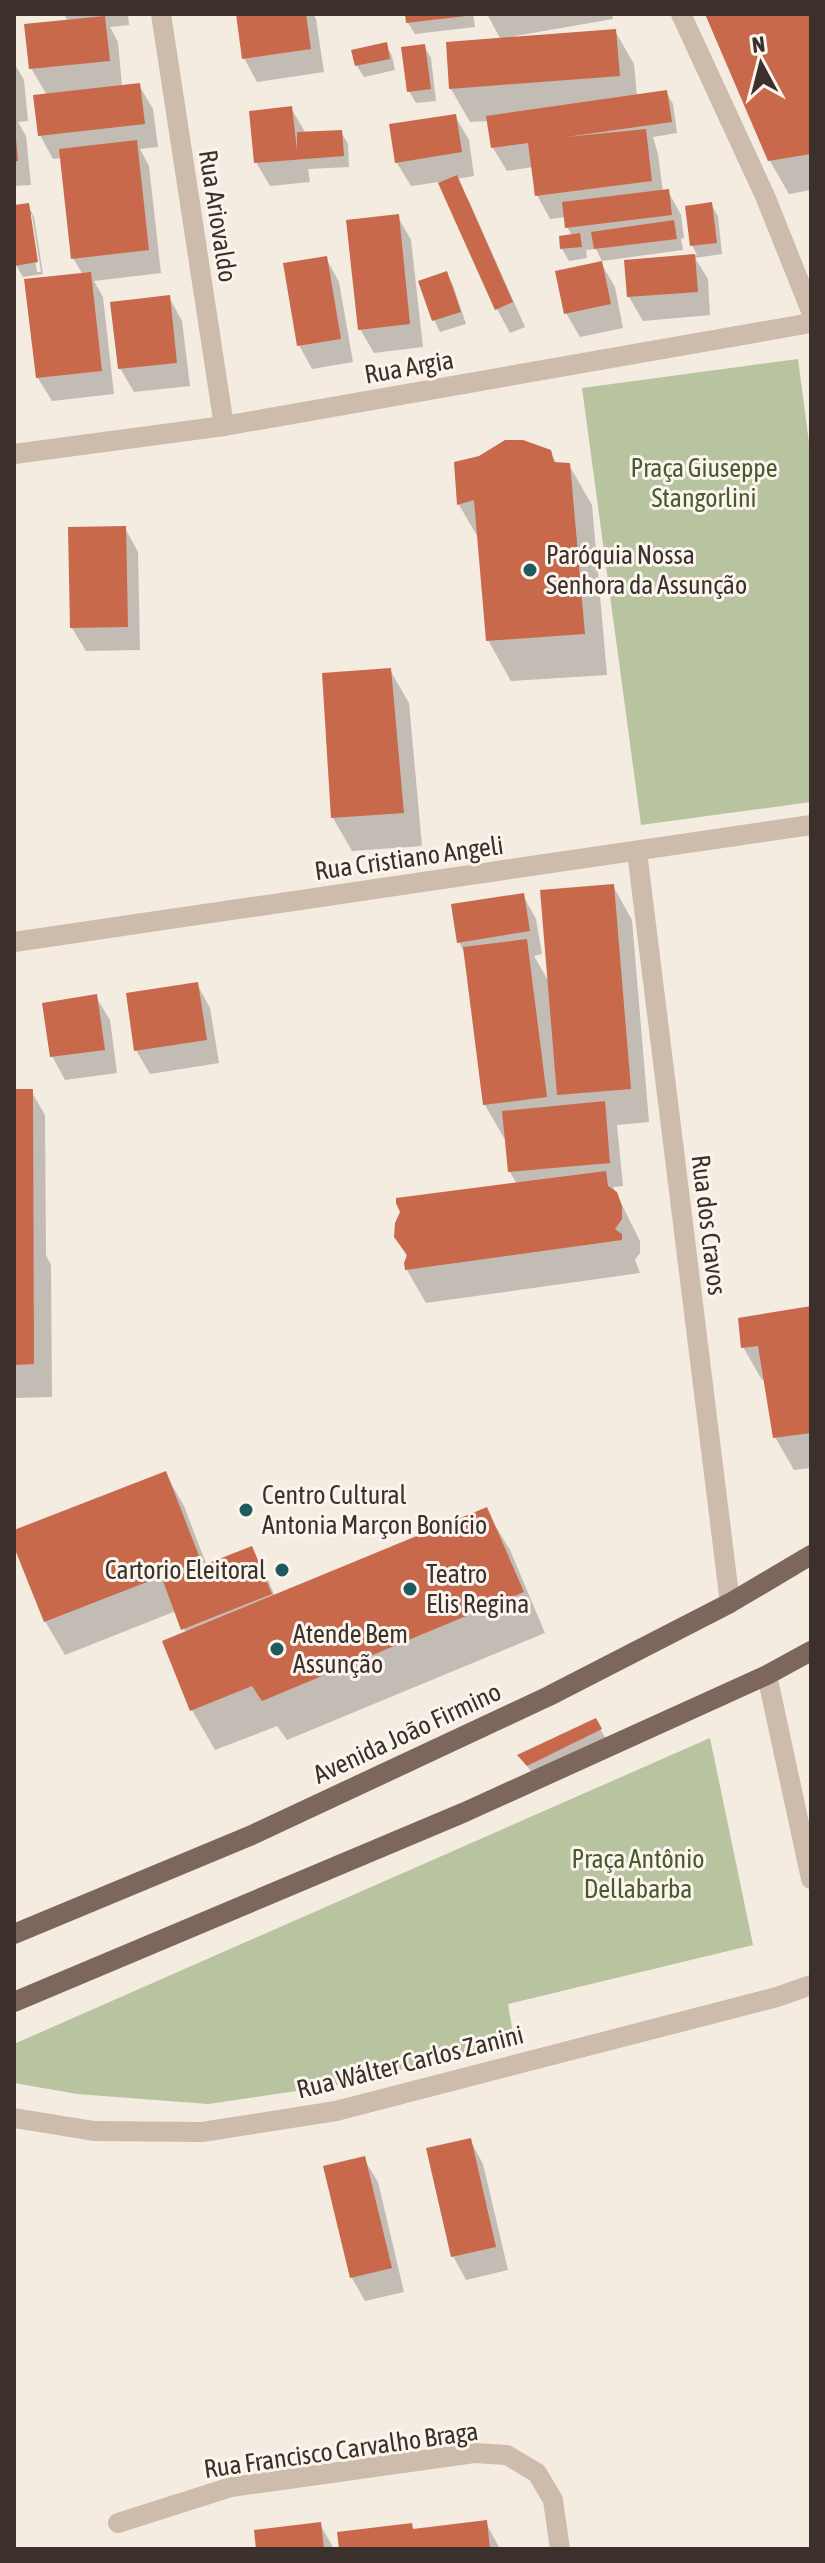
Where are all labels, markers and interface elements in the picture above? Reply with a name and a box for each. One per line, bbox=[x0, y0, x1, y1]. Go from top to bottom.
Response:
north arrow bbox=[721, 24, 801, 104]
text: N bbox=[751, 30, 767, 58]
street label: Rua Ariovaldo bbox=[193, 148, 243, 284]
street label: Rua Argia bbox=[362, 344, 456, 390]
park label: Praça Giuseppe Stangorlini bbox=[630, 453, 778, 513]
place label: Paróquia Nossa Senhora da Assunção bbox=[546, 540, 747, 600]
marker: Paróquia Nossa Senhora da Assunção bbox=[521, 561, 539, 579]
street label: Rua Cristiano Angeli bbox=[313, 830, 505, 886]
street label: Rua dos Cravos bbox=[686, 1153, 732, 1297]
place label: Centro Cultural Antonia Marçon Bonício bbox=[262, 1480, 487, 1540]
marker: Centro Cultural Antonia Marçon Bonício bbox=[237, 1501, 255, 1519]
place label: Cartorio Eleitoral bbox=[105, 1555, 266, 1585]
place label: Teatro Elis Regina bbox=[426, 1559, 529, 1619]
marker: Cartorio Eleitoral bbox=[273, 1561, 291, 1579]
marker: Teatro Elis Regina bbox=[401, 1580, 419, 1598]
place label: Atende Bem Assunção bbox=[293, 1619, 408, 1679]
marker: Atende Bem Assunção bbox=[268, 1640, 286, 1658]
street label: Avenida João Firmino bbox=[308, 1676, 506, 1790]
park label: Praça Antônio Dellabarba bbox=[572, 1844, 704, 1904]
street label: Rua Wálter Carlos Zanini bbox=[294, 2019, 526, 2105]
street label: Rua Francisco Carvalho Braga bbox=[202, 2416, 480, 2484]

